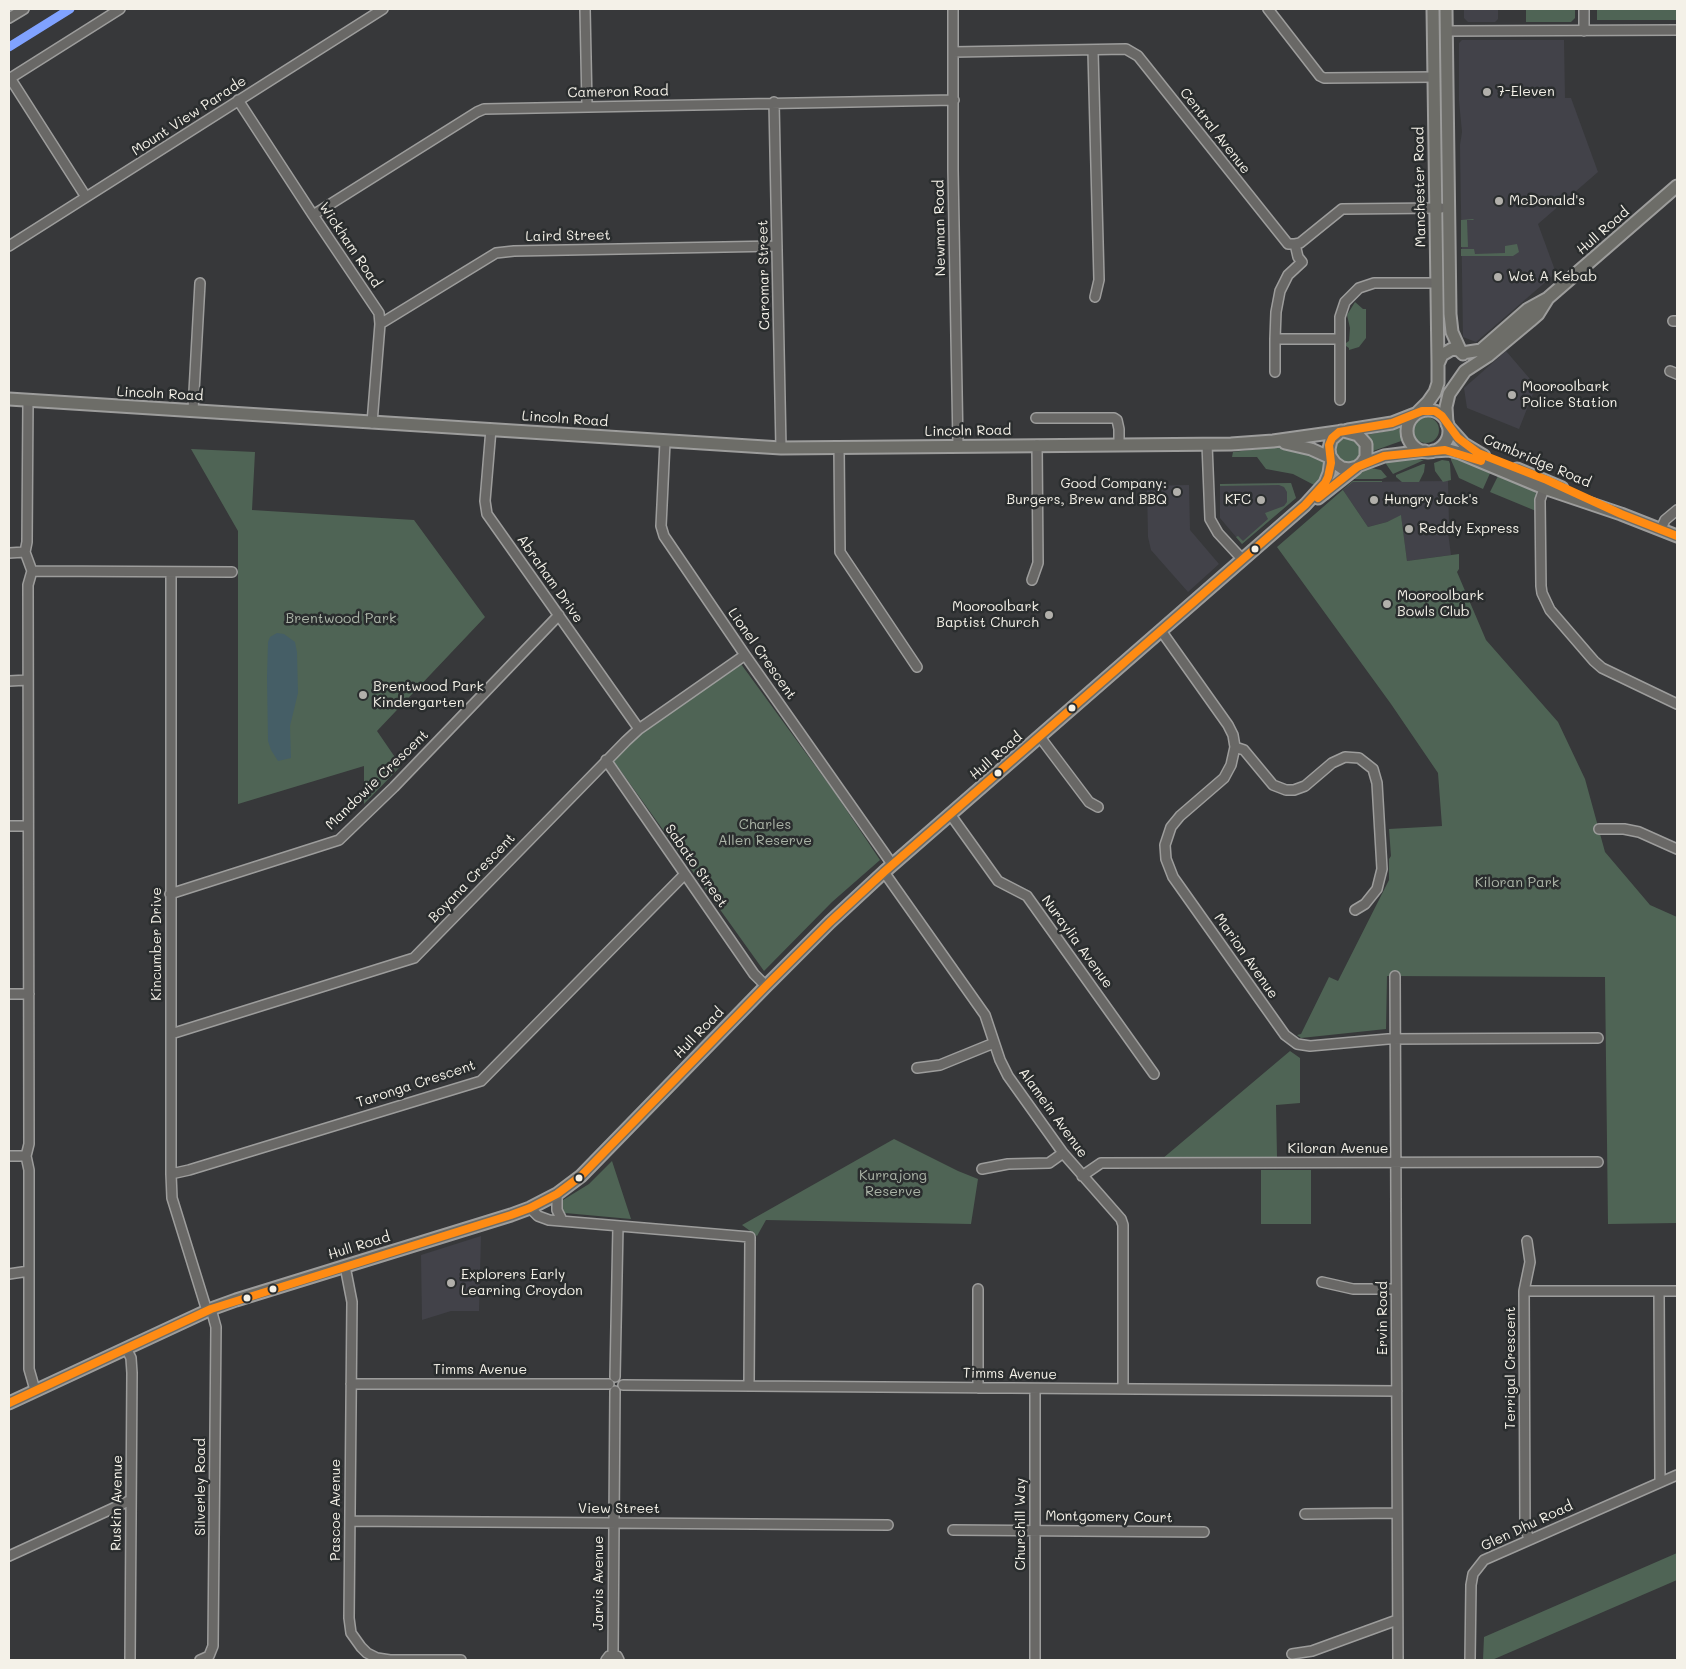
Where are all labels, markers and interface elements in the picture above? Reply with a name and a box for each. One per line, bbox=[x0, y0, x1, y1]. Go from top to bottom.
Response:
street label: Mount View Parade bbox=[128, 73, 250, 159]
street label: Cameron Road bbox=[567, 83, 669, 101]
place label: 7-Eleven bbox=[1497, 84, 1555, 100]
street label: Central Avenue bbox=[1176, 85, 1254, 177]
marker: 7-Eleven bbox=[1481, 86, 1493, 98]
street label: Manchester Road bbox=[1411, 127, 1429, 247]
street label: Newman Road bbox=[931, 179, 949, 277]
place label: McDonald's bbox=[1509, 193, 1585, 209]
marker: McDonald's bbox=[1493, 195, 1505, 207]
street label: Wickham Road bbox=[315, 199, 385, 291]
street label: Hull Road bbox=[1573, 204, 1633, 258]
street label: Caromar Street bbox=[755, 220, 773, 330]
street label: Laird Street bbox=[525, 227, 611, 245]
place label: Wot A Kebab bbox=[1508, 269, 1597, 285]
marker: Wot A Kebab bbox=[1492, 271, 1504, 283]
place label: Mooroolbark Police Station bbox=[1522, 379, 1617, 412]
street label: Lincoln Road bbox=[116, 383, 204, 405]
marker: Mooroolbark Police Station bbox=[1506, 389, 1518, 401]
street label: Lincoln Road bbox=[521, 408, 609, 430]
street label: Lincoln Road bbox=[925, 422, 1011, 440]
street label: Cambridge Road bbox=[1481, 431, 1593, 491]
place label: Good Company: Burgers, Brew and BBQ bbox=[1006, 476, 1167, 508]
marker: Good Company: Burgers, Brew and BBQ bbox=[1171, 486, 1183, 498]
place label: KFC bbox=[1225, 492, 1251, 508]
place label: Hungry Jack's bbox=[1384, 492, 1478, 508]
marker: KFC bbox=[1255, 494, 1267, 506]
marker: Hungry Jack's bbox=[1368, 494, 1380, 506]
place label: Reddy Express bbox=[1419, 521, 1519, 537]
marker: Reddy Express bbox=[1403, 523, 1415, 535]
street label: Abraham Drive bbox=[513, 532, 587, 626]
unlabelled marker bbox=[1250, 544, 1260, 554]
place label: Mooroolbark Bowls Club bbox=[1397, 588, 1484, 620]
marker: Mooroolbark Bowls Club bbox=[1381, 598, 1393, 610]
place label: Mooroolbark Baptist Church bbox=[936, 599, 1039, 632]
street label: Lionel Crescent bbox=[724, 605, 800, 703]
marker: Mooroolbark Baptist Church bbox=[1043, 609, 1055, 621]
park label: Brentwood Park bbox=[286, 611, 396, 627]
place label: Brentwood Park Kindergarten bbox=[373, 679, 484, 712]
marker: Brentwood Park Kindergarten bbox=[357, 689, 369, 701]
unlabelled marker bbox=[1067, 703, 1077, 713]
street label: Mandowie Crescent bbox=[322, 727, 432, 833]
street label: Hull Road bbox=[966, 729, 1026, 783]
unlabelled marker bbox=[993, 768, 1003, 778]
park label: Charles Allen Reserve bbox=[718, 817, 812, 850]
street label: Sabato Street bbox=[661, 821, 731, 911]
street label: Boyana Crescent bbox=[425, 830, 519, 926]
park label: Kiloran Park bbox=[1475, 875, 1559, 891]
street label: Kincumber Drive bbox=[149, 887, 165, 1001]
street label: Nuraylia Avenue bbox=[1038, 892, 1116, 992]
street label: Marion Avenue bbox=[1210, 910, 1282, 1002]
street label: Hull Road bbox=[671, 1004, 727, 1062]
street label: Taronga Crescent bbox=[354, 1057, 478, 1111]
street label: Alamein Avenue bbox=[1015, 1065, 1091, 1161]
street label: Kiloran Avenue bbox=[1287, 1141, 1389, 1157]
park label: Kurrajong Reserve bbox=[859, 1168, 927, 1200]
unlabelled marker bbox=[574, 1173, 584, 1183]
street label: Hull Road bbox=[326, 1229, 392, 1263]
place label: Explorers Early Learning Croydon bbox=[461, 1267, 583, 1300]
marker: Explorers Early Learning Croydon bbox=[445, 1277, 457, 1289]
street label: Ervin Road bbox=[1375, 1281, 1391, 1355]
unlabelled marker bbox=[268, 1284, 278, 1294]
unlabelled marker bbox=[242, 1293, 252, 1303]
street label: Terrigal Crescent bbox=[1503, 1307, 1519, 1429]
street label: Timms Avenue bbox=[433, 1362, 527, 1378]
street label: Timms Avenue bbox=[963, 1365, 1057, 1383]
street label: Silverley Road bbox=[193, 1438, 209, 1536]
street label: Ruskin Avenue bbox=[108, 1455, 126, 1551]
street label: Pascoe Avenue bbox=[328, 1459, 344, 1561]
street label: Churchill Way bbox=[1013, 1478, 1029, 1570]
street label: Glen Dhu Road bbox=[1478, 1497, 1576, 1555]
street label: View Street bbox=[578, 1501, 660, 1517]
street label: Montgomery Court bbox=[1045, 1507, 1173, 1527]
street label: Jarvis Avenue bbox=[591, 1536, 607, 1630]

